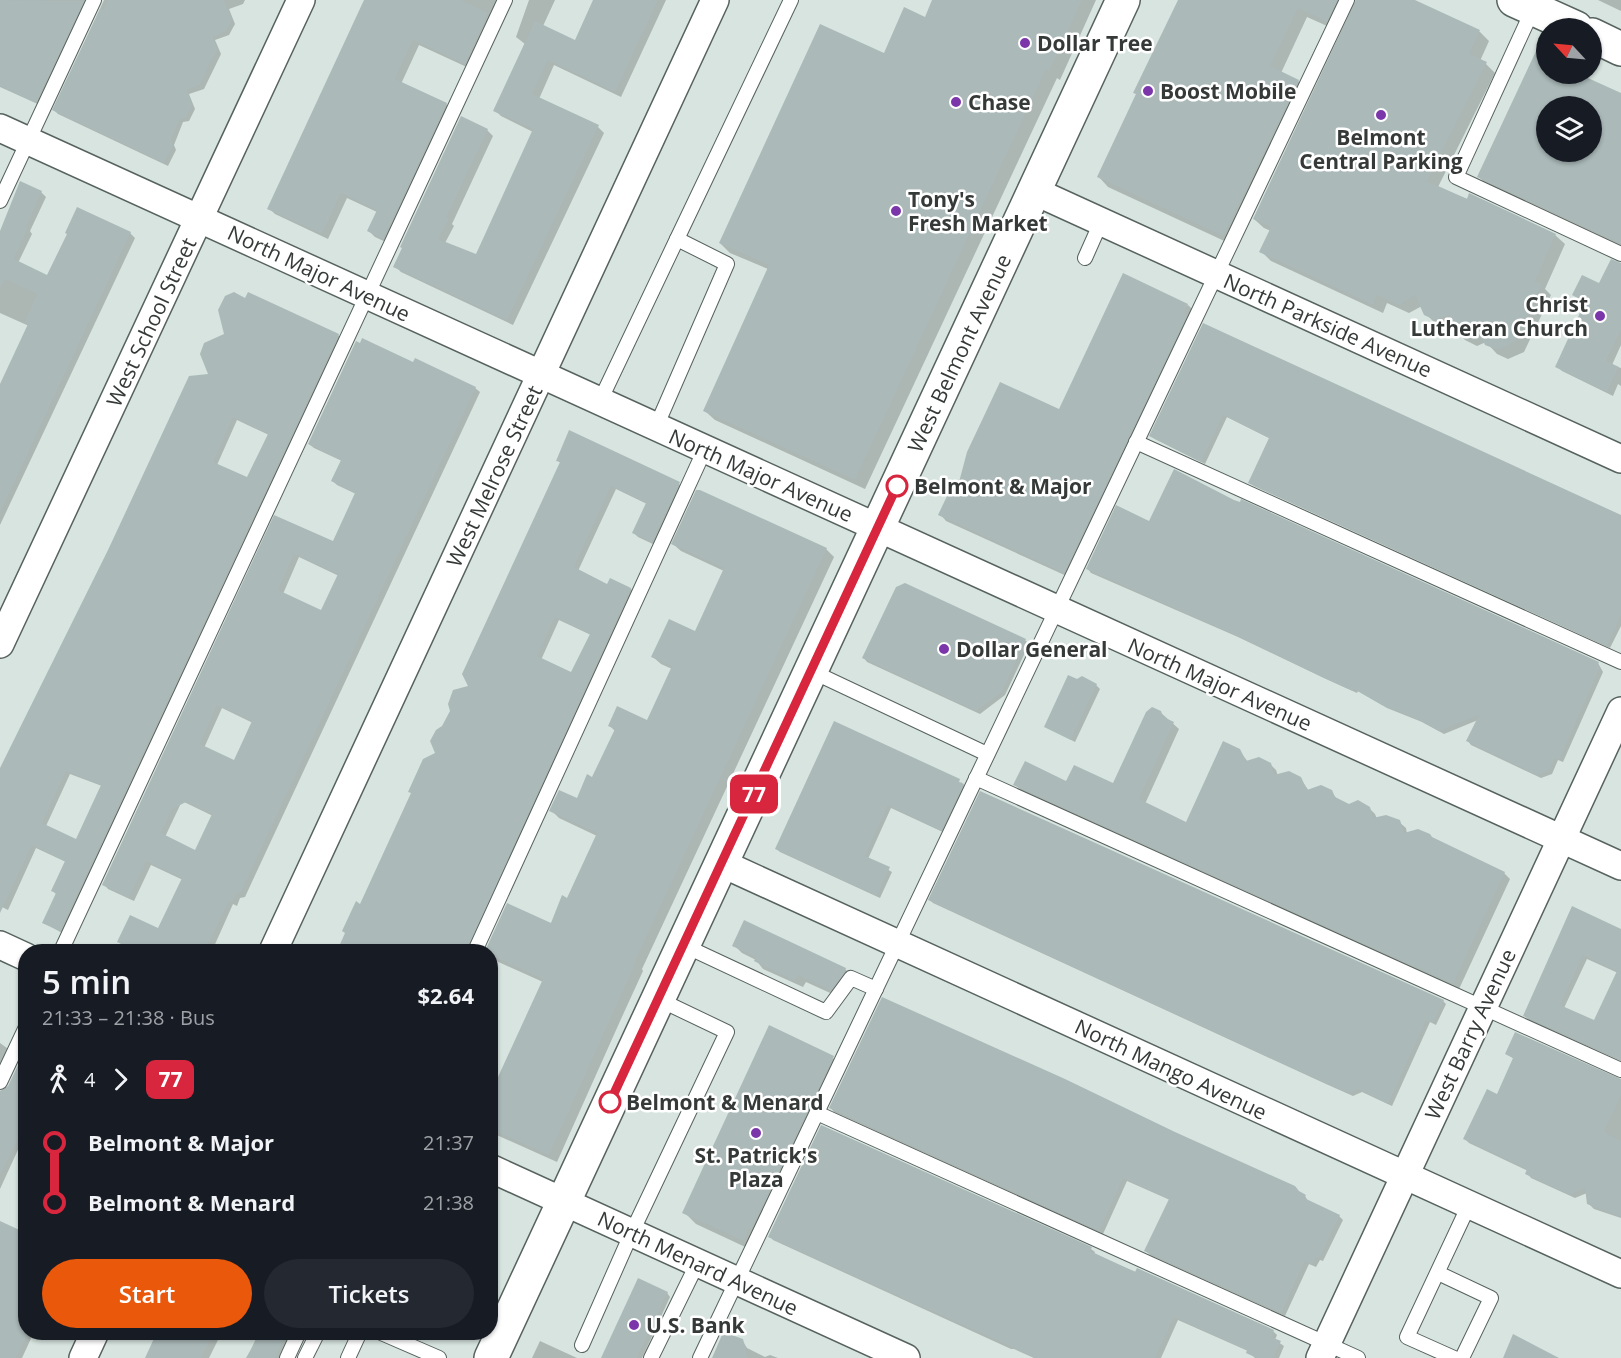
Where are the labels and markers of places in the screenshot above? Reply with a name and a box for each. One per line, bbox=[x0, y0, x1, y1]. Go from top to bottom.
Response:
place label: Dollar Tree bbox=[1037, 29, 1153, 57]
marker: Dollar Tree bbox=[1018, 36, 1032, 50]
place label: Boost Mobile bbox=[1160, 77, 1296, 105]
marker: Boost Mobile bbox=[1141, 84, 1155, 98]
place label: Chase bbox=[968, 88, 1031, 116]
marker: Chase bbox=[949, 95, 963, 109]
marker: Belmont Central Parking bbox=[1374, 108, 1388, 122]
place label: Belmont Central Parking bbox=[1299, 123, 1463, 175]
place label: Tony's Fresh Market bbox=[908, 185, 1048, 237]
marker: Tony's Fresh Market bbox=[889, 204, 903, 218]
place label: Christ Lutheran Church bbox=[1410, 290, 1588, 342]
marker: Christ Lutheran Church bbox=[1593, 309, 1607, 323]
place label: Belmont & Major bbox=[914, 472, 1092, 500]
marker: Belmont & Major bbox=[886, 475, 908, 497]
place label: Dollar General bbox=[956, 635, 1108, 663]
marker: Dollar General bbox=[937, 642, 951, 656]
place label: Belmont & Menard bbox=[626, 1088, 824, 1116]
marker: Belmont & Menard bbox=[599, 1091, 621, 1113]
marker: St. Patrick's Plaza bbox=[749, 1126, 763, 1140]
place label: St. Patrick's Plaza bbox=[695, 1141, 817, 1193]
place label: U.S. Bank bbox=[646, 1311, 745, 1339]
marker: U.S. Bank bbox=[627, 1318, 641, 1332]

